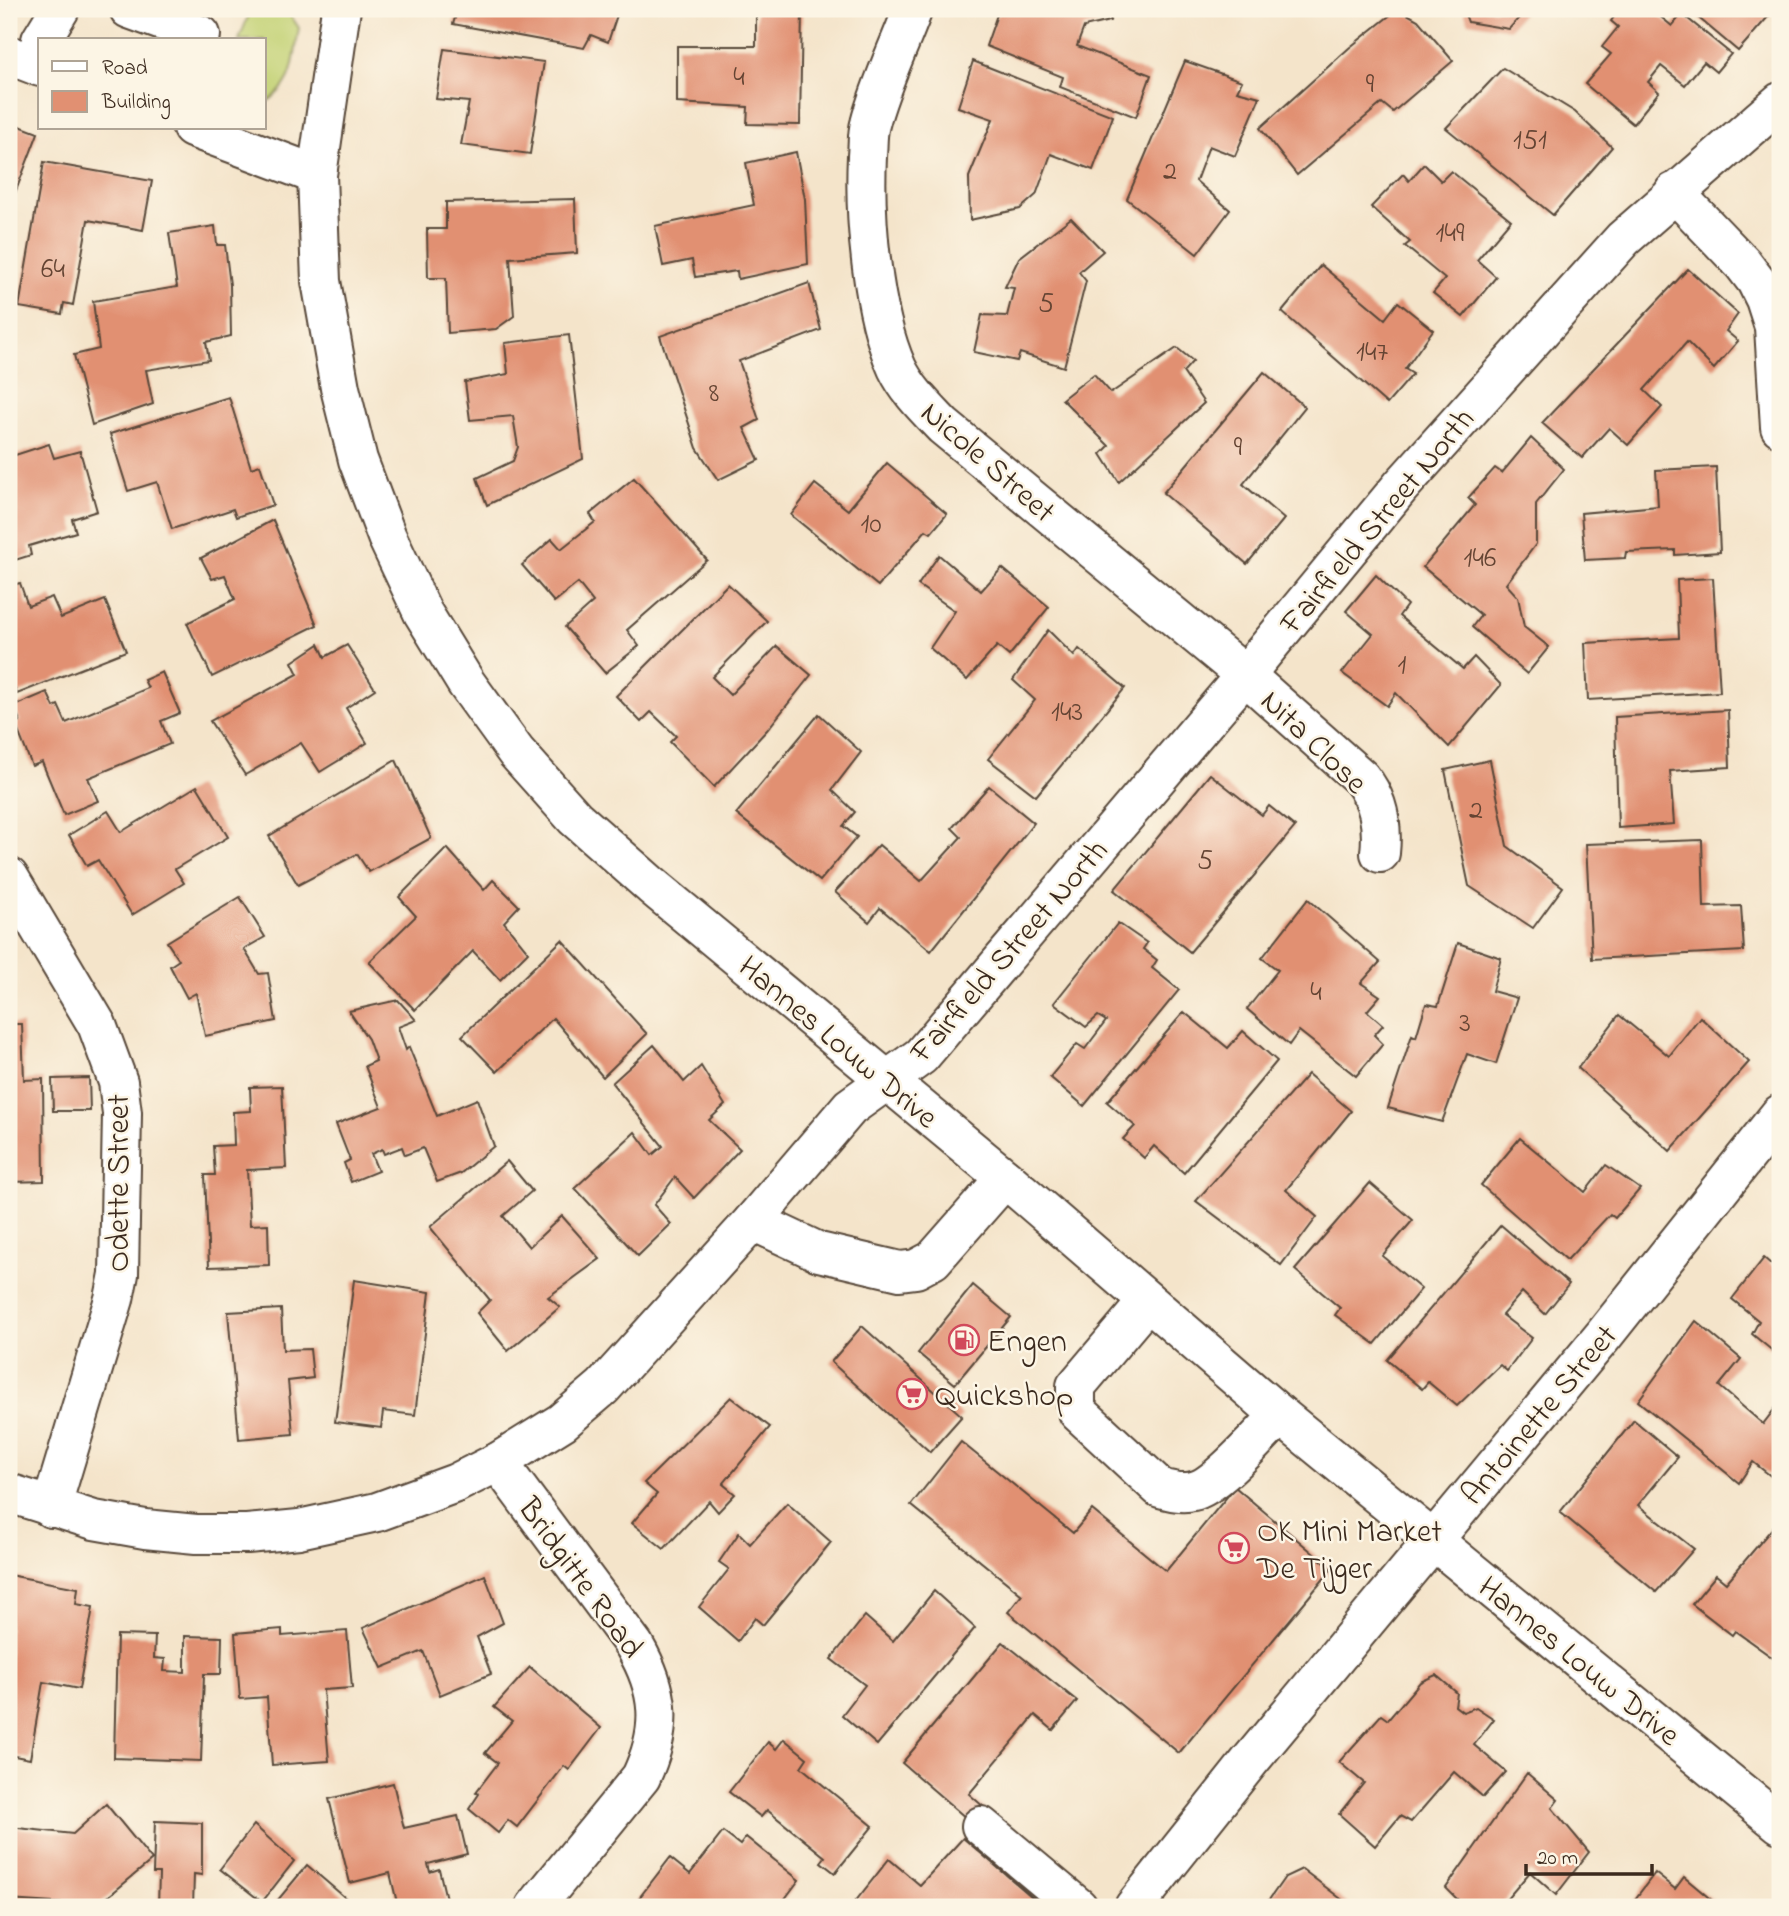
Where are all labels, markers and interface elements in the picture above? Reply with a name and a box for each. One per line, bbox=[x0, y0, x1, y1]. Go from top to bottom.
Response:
legend bbox=[38, 38, 266, 130]
text: Road bbox=[102, 54, 148, 84]
house number: 4 bbox=[733, 58, 745, 99]
house number: 9 bbox=[1366, 65, 1375, 106]
text: Building bbox=[101, 88, 171, 120]
house number: 151 bbox=[1513, 121, 1547, 162]
house number: 2 bbox=[1163, 152, 1177, 193]
house number: 149 bbox=[1436, 214, 1465, 255]
house number: 64 bbox=[41, 250, 65, 291]
house number: 5 bbox=[1038, 284, 1054, 325]
house number: 147 bbox=[1356, 333, 1388, 374]
house number: 8 bbox=[709, 374, 719, 415]
street label: Nicole Street bbox=[909, 392, 1065, 536]
street label: Fairfield Street North bbox=[1269, 399, 1488, 646]
house number: 9 bbox=[1234, 428, 1243, 469]
house number: 10 bbox=[860, 505, 882, 546]
house number: 146 bbox=[1464, 539, 1496, 580]
house number: 1 bbox=[1398, 646, 1407, 687]
street label: Nita Close bbox=[1248, 680, 1377, 807]
house number: 143 bbox=[1051, 693, 1083, 734]
house number: 2 bbox=[1469, 791, 1483, 832]
street label: Fairfield Street North bbox=[899, 830, 1121, 1075]
house number: 5 bbox=[1197, 841, 1213, 882]
street label: Hannes Louw Drive bbox=[726, 946, 948, 1142]
house number: 4 bbox=[1310, 973, 1322, 1014]
house number: 3 bbox=[1459, 1004, 1471, 1045]
street label: Odette Street bbox=[97, 1094, 144, 1272]
street label: Antoinette Street bbox=[1451, 1315, 1631, 1517]
place label: Engen bbox=[987, 1320, 1067, 1367]
fuel station icon: Engen bbox=[947, 1323, 981, 1357]
place label: Quickshop bbox=[935, 1374, 1073, 1421]
supermarket icon: Quickshop bbox=[895, 1377, 929, 1411]
street label: Bridgitte Road bbox=[504, 1488, 654, 1669]
place label: OK Mini Market De Tijger bbox=[1256, 1510, 1442, 1594]
supermarket icon: OK Mini Market De Tijger bbox=[1217, 1531, 1251, 1565]
street label: Hannes Louw Drive bbox=[1466, 1566, 1690, 1760]
scale bar bbox=[1526, 1832, 1652, 1876]
text: 20 m bbox=[1537, 1844, 1578, 1874]

